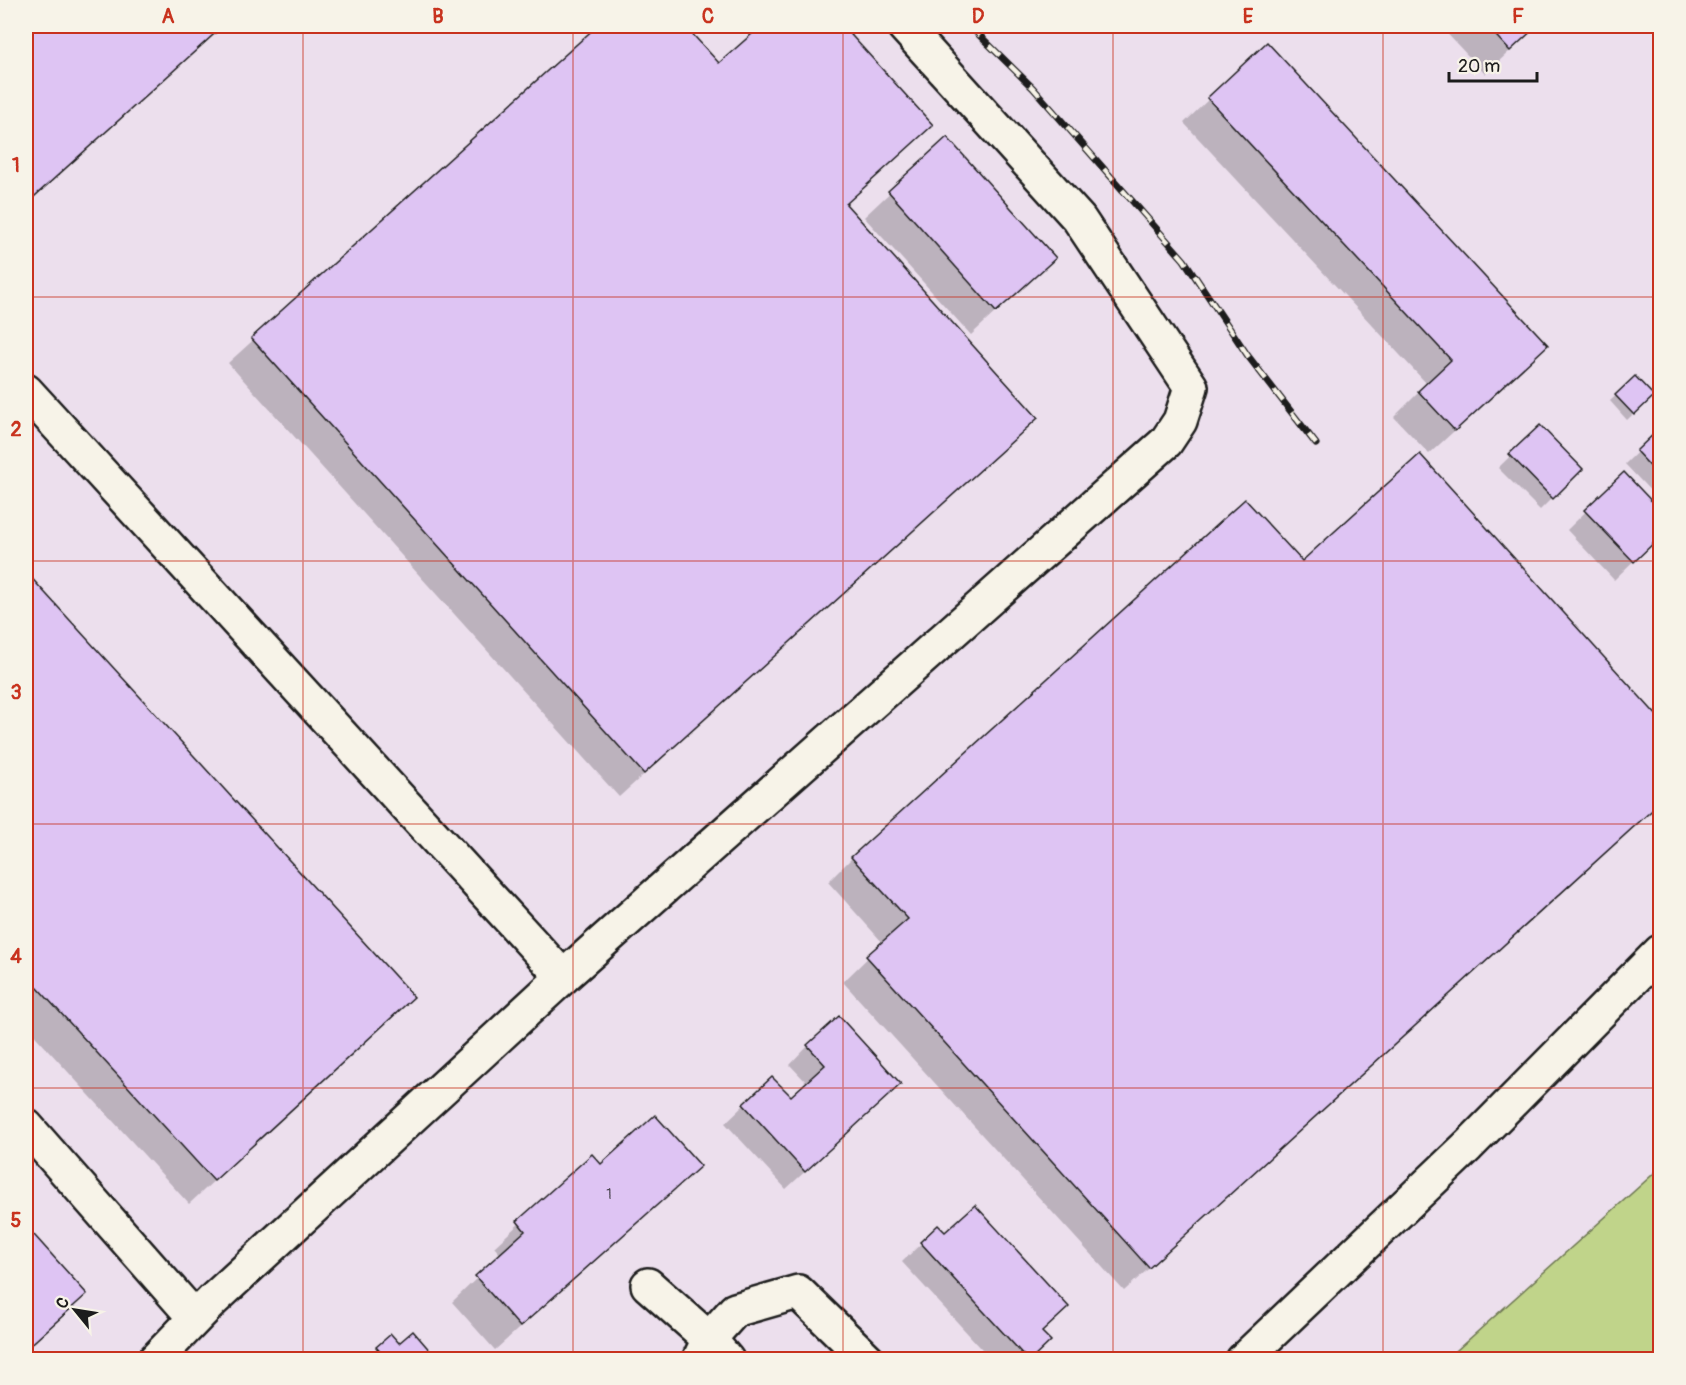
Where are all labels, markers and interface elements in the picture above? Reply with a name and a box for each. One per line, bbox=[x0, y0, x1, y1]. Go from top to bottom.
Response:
text: A bbox=[162, 4, 175, 29]
text: B bbox=[432, 4, 444, 29]
text: C bbox=[702, 4, 714, 29]
text: D bbox=[972, 4, 985, 29]
text: E bbox=[1243, 4, 1254, 29]
text: F bbox=[1512, 4, 1524, 29]
scale bar bbox=[1449, 45, 1538, 83]
text: 20 m bbox=[1458, 55, 1500, 78]
text: 1 bbox=[12, 153, 20, 178]
text: 2 bbox=[10, 417, 22, 442]
text: 3 bbox=[10, 680, 22, 705]
text: 4 bbox=[10, 944, 22, 969]
house number: 1 bbox=[606, 1186, 612, 1203]
text: 5 bbox=[11, 1208, 22, 1233]
north arrow bbox=[45, 1280, 105, 1340]
text: С bbox=[52, 1294, 74, 1312]

